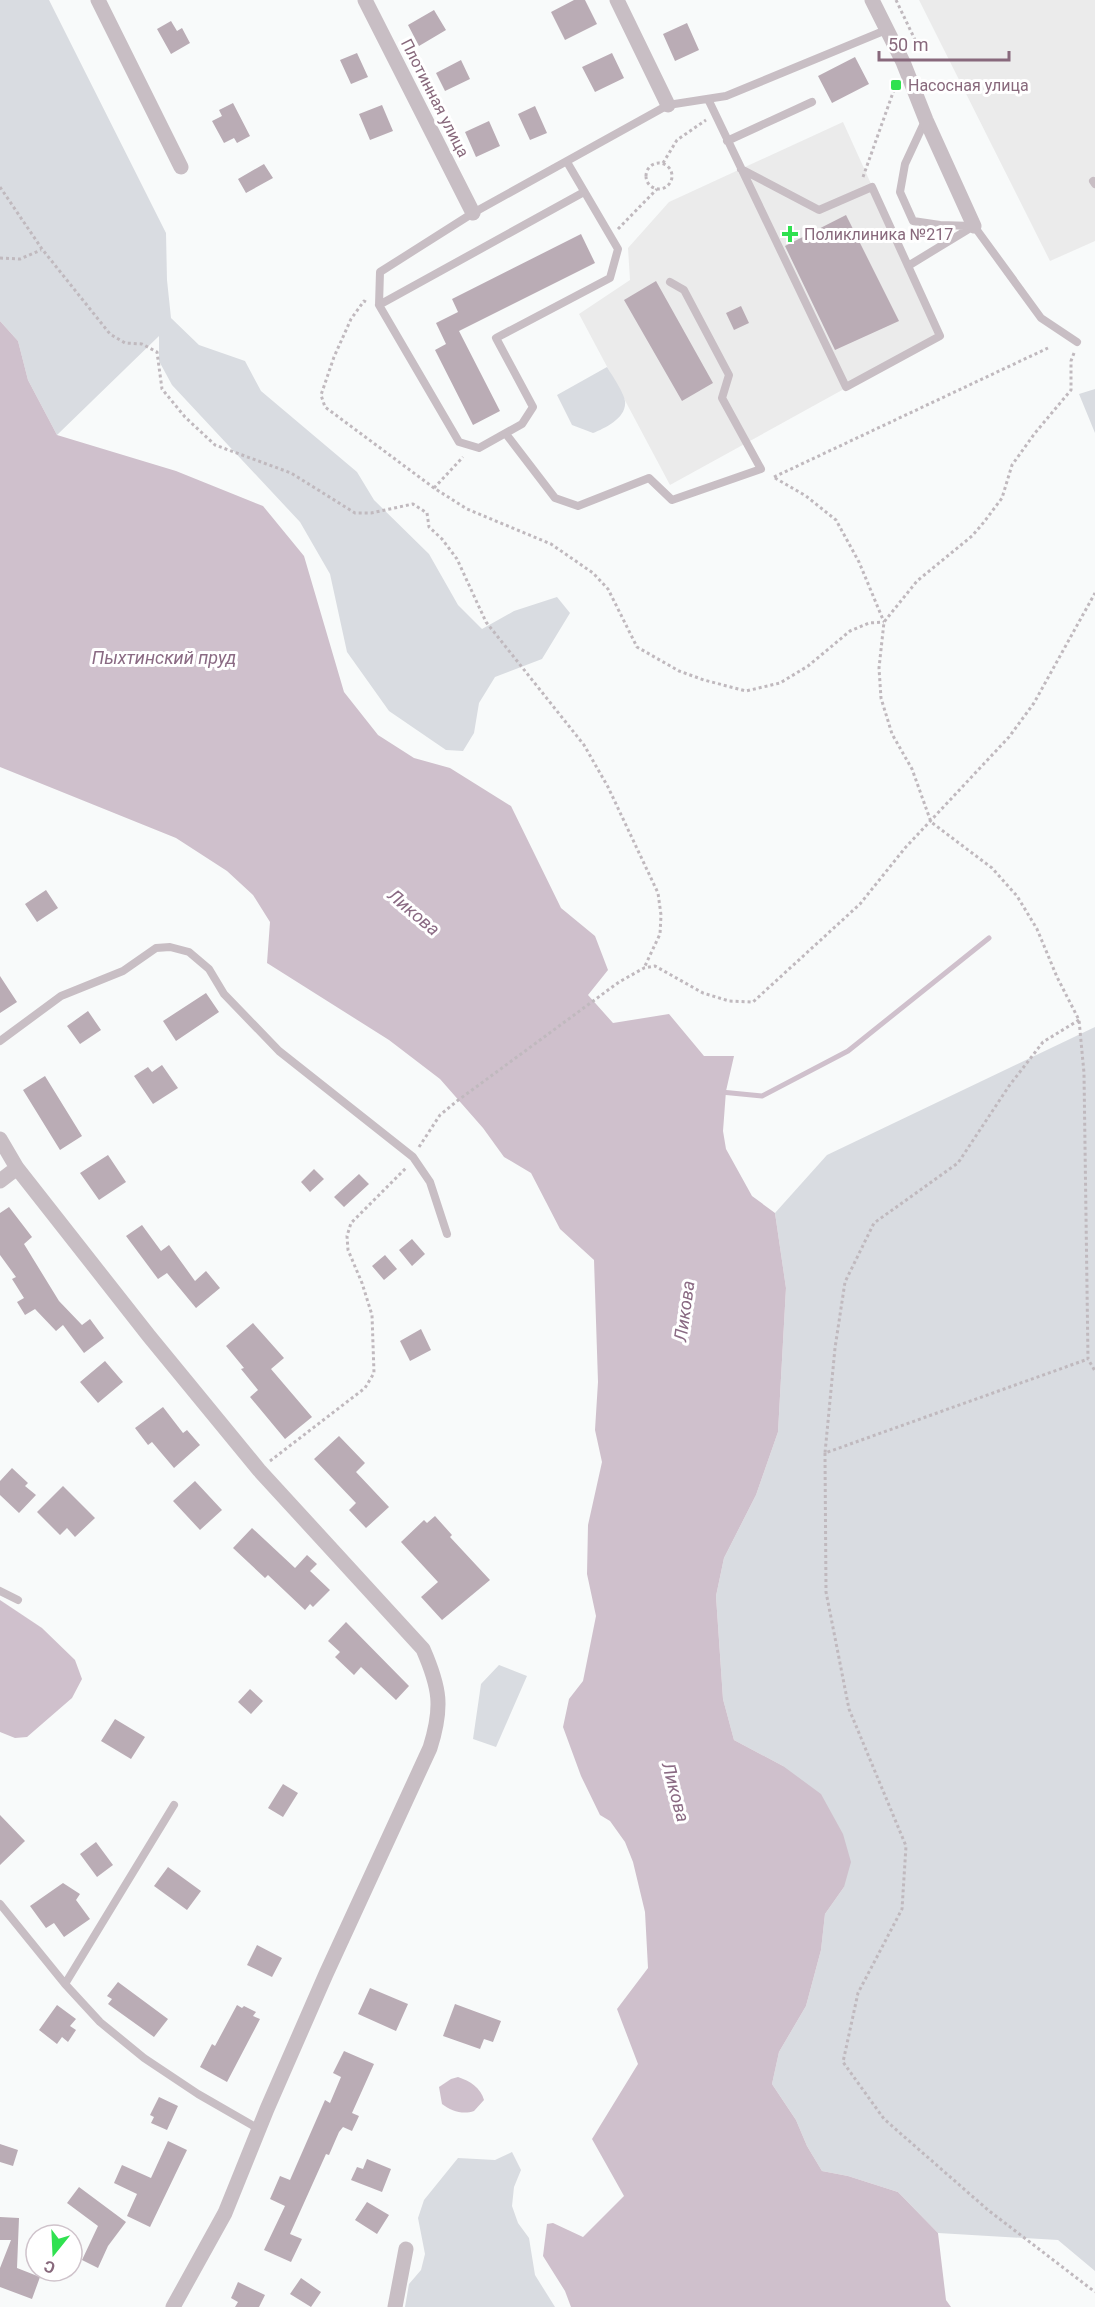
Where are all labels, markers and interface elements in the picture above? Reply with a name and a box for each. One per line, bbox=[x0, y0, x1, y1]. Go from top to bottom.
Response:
scale bar bbox=[879, 24, 1010, 62]
text: 50 m bbox=[888, 34, 928, 55]
street label: Плотинная улица bbox=[397, 36, 473, 160]
place label: Насосная улица bbox=[908, 76, 1029, 95]
marker: Насосная улица bbox=[889, 78, 903, 92]
marker: Поликлиника №217 bbox=[781, 225, 799, 243]
place label: Поликлиника №217 bbox=[804, 225, 953, 244]
water label: Пыхтинский пруд bbox=[92, 647, 236, 668]
water label: Ликова bbox=[383, 884, 444, 940]
water label: Ликова bbox=[669, 1279, 699, 1344]
water label: Ликова bbox=[658, 1759, 694, 1824]
north arrow bbox=[24, 2223, 84, 2283]
text: С bbox=[42, 2256, 57, 2277]

